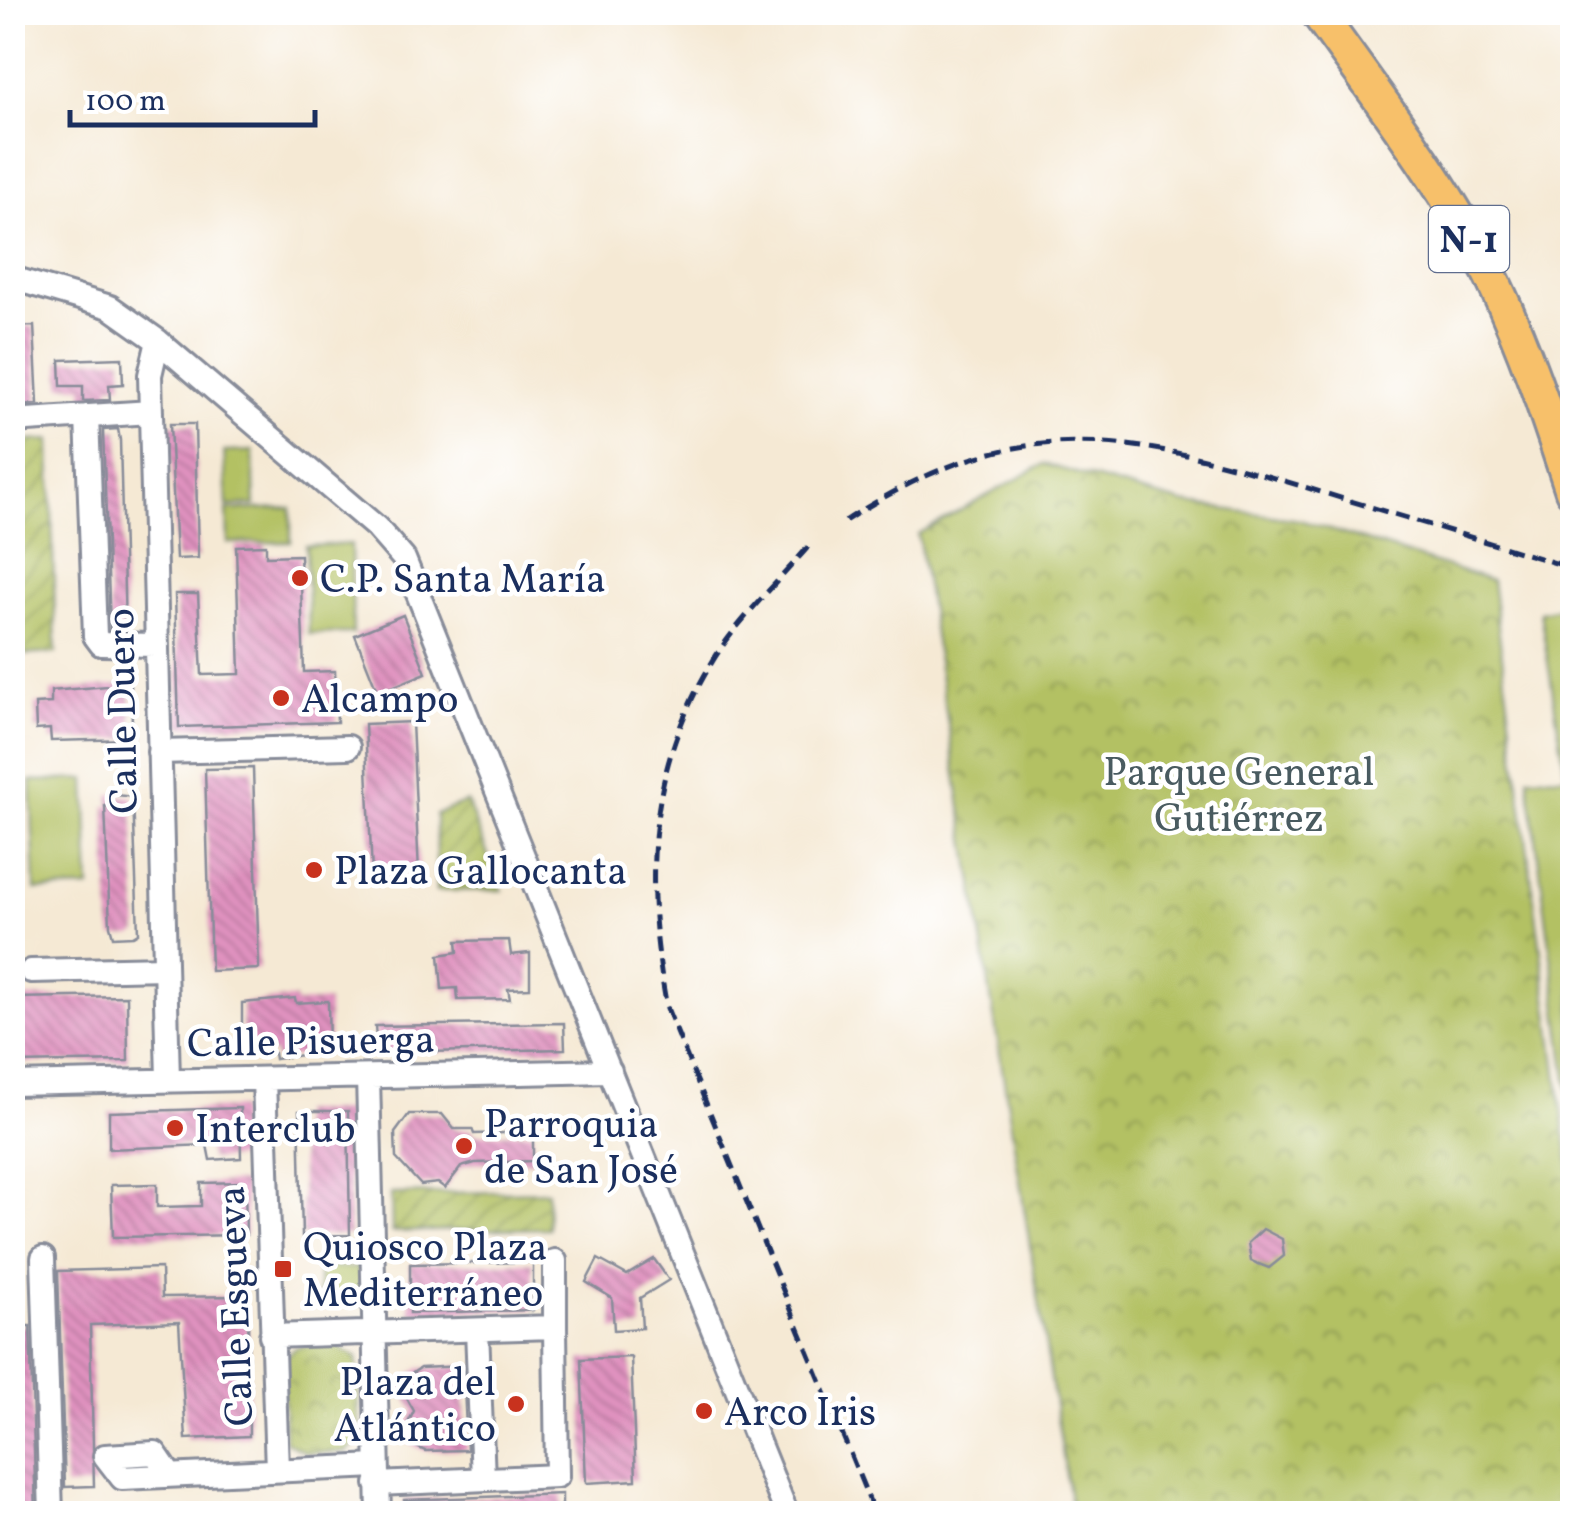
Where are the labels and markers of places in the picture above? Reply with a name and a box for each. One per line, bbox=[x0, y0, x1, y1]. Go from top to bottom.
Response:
place label: C.P. Santa María bbox=[320, 554, 606, 610]
marker: C.P. Santa María bbox=[289, 567, 311, 589]
place label: Alcampo bbox=[301, 674, 459, 730]
marker: Alcampo bbox=[270, 687, 292, 709]
place label: Plaza Gallocanta bbox=[334, 846, 627, 902]
marker: Plaza Gallocanta bbox=[303, 859, 325, 881]
place label: Parroquia de San José bbox=[484, 1099, 678, 1201]
place label: Interclub bbox=[195, 1104, 356, 1160]
marker: Interclub bbox=[164, 1117, 186, 1139]
marker: Parroquia de San José bbox=[453, 1135, 475, 1157]
place label: Quiosco Plaza Mediterráneo bbox=[303, 1222, 547, 1324]
marker: Quiosco Plaza Mediterráneo bbox=[272, 1258, 294, 1280]
place label: Plaza del Atlántico bbox=[333, 1357, 496, 1459]
place label: Arco Iris bbox=[724, 1387, 876, 1443]
marker: Plaza del Atlántico bbox=[505, 1393, 527, 1415]
marker: Arco Iris bbox=[693, 1400, 715, 1422]

